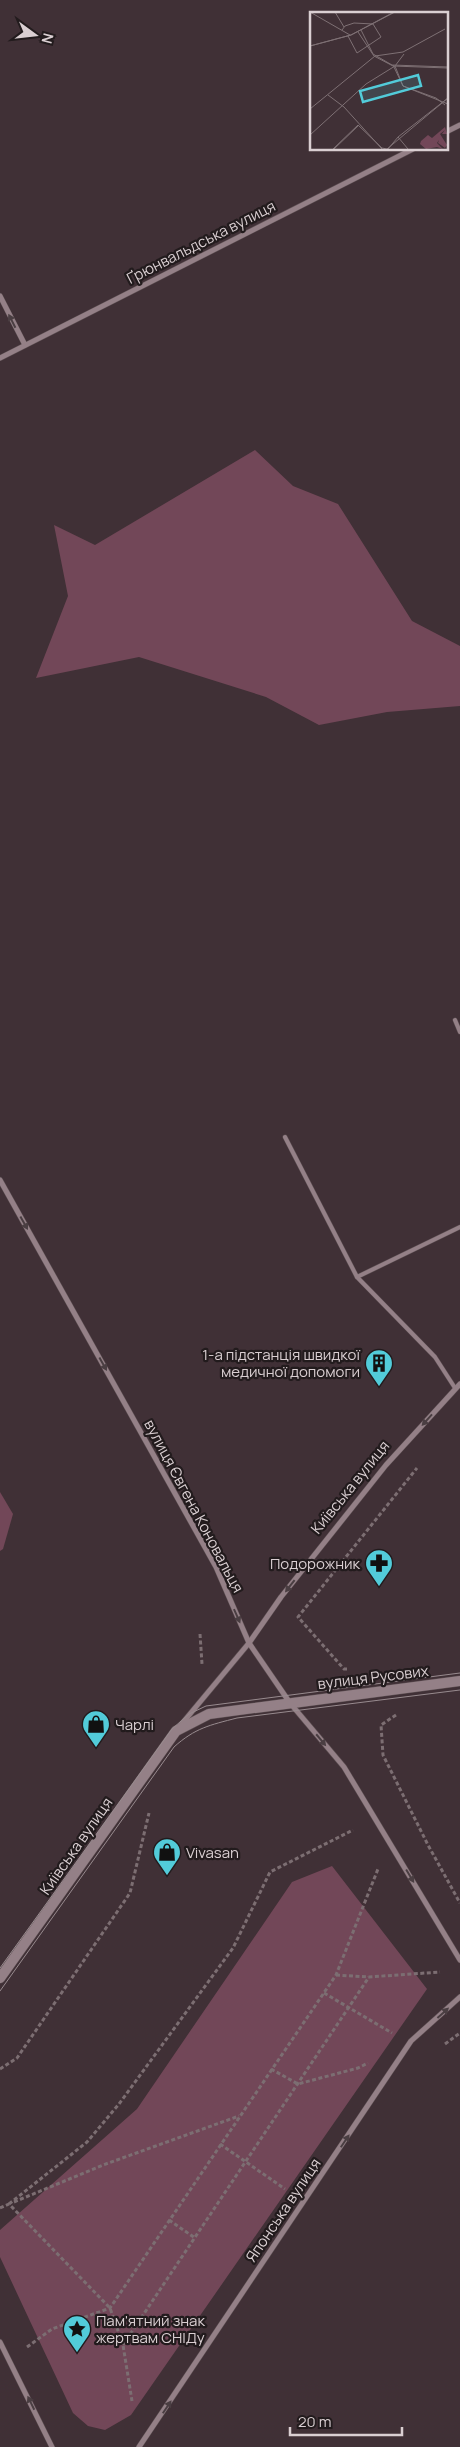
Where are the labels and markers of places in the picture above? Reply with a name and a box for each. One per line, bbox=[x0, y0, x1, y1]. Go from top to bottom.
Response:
place label: 1-а підстанція швидкої медичної допомоги bbox=[202, 1344, 360, 1382]
building icon: 1-а підстанція швидкої медичної допомоги bbox=[364, 1348, 394, 1387]
pharmacy icon: Подорожник bbox=[364, 1548, 394, 1587]
place label: Подорожник bbox=[270, 1553, 361, 1574]
shop icon: Чарлі bbox=[81, 1709, 111, 1748]
place label: Чарлі bbox=[115, 1714, 154, 1735]
shop icon: Vivasan bbox=[152, 1837, 182, 1876]
place label: Vivasan bbox=[186, 1842, 239, 1863]
place label: Пам'ятний знак жертвам СНІДу bbox=[96, 2310, 205, 2348]
place icon: Пам'ятний знак жертвам СНІДу bbox=[62, 2314, 92, 2353]

